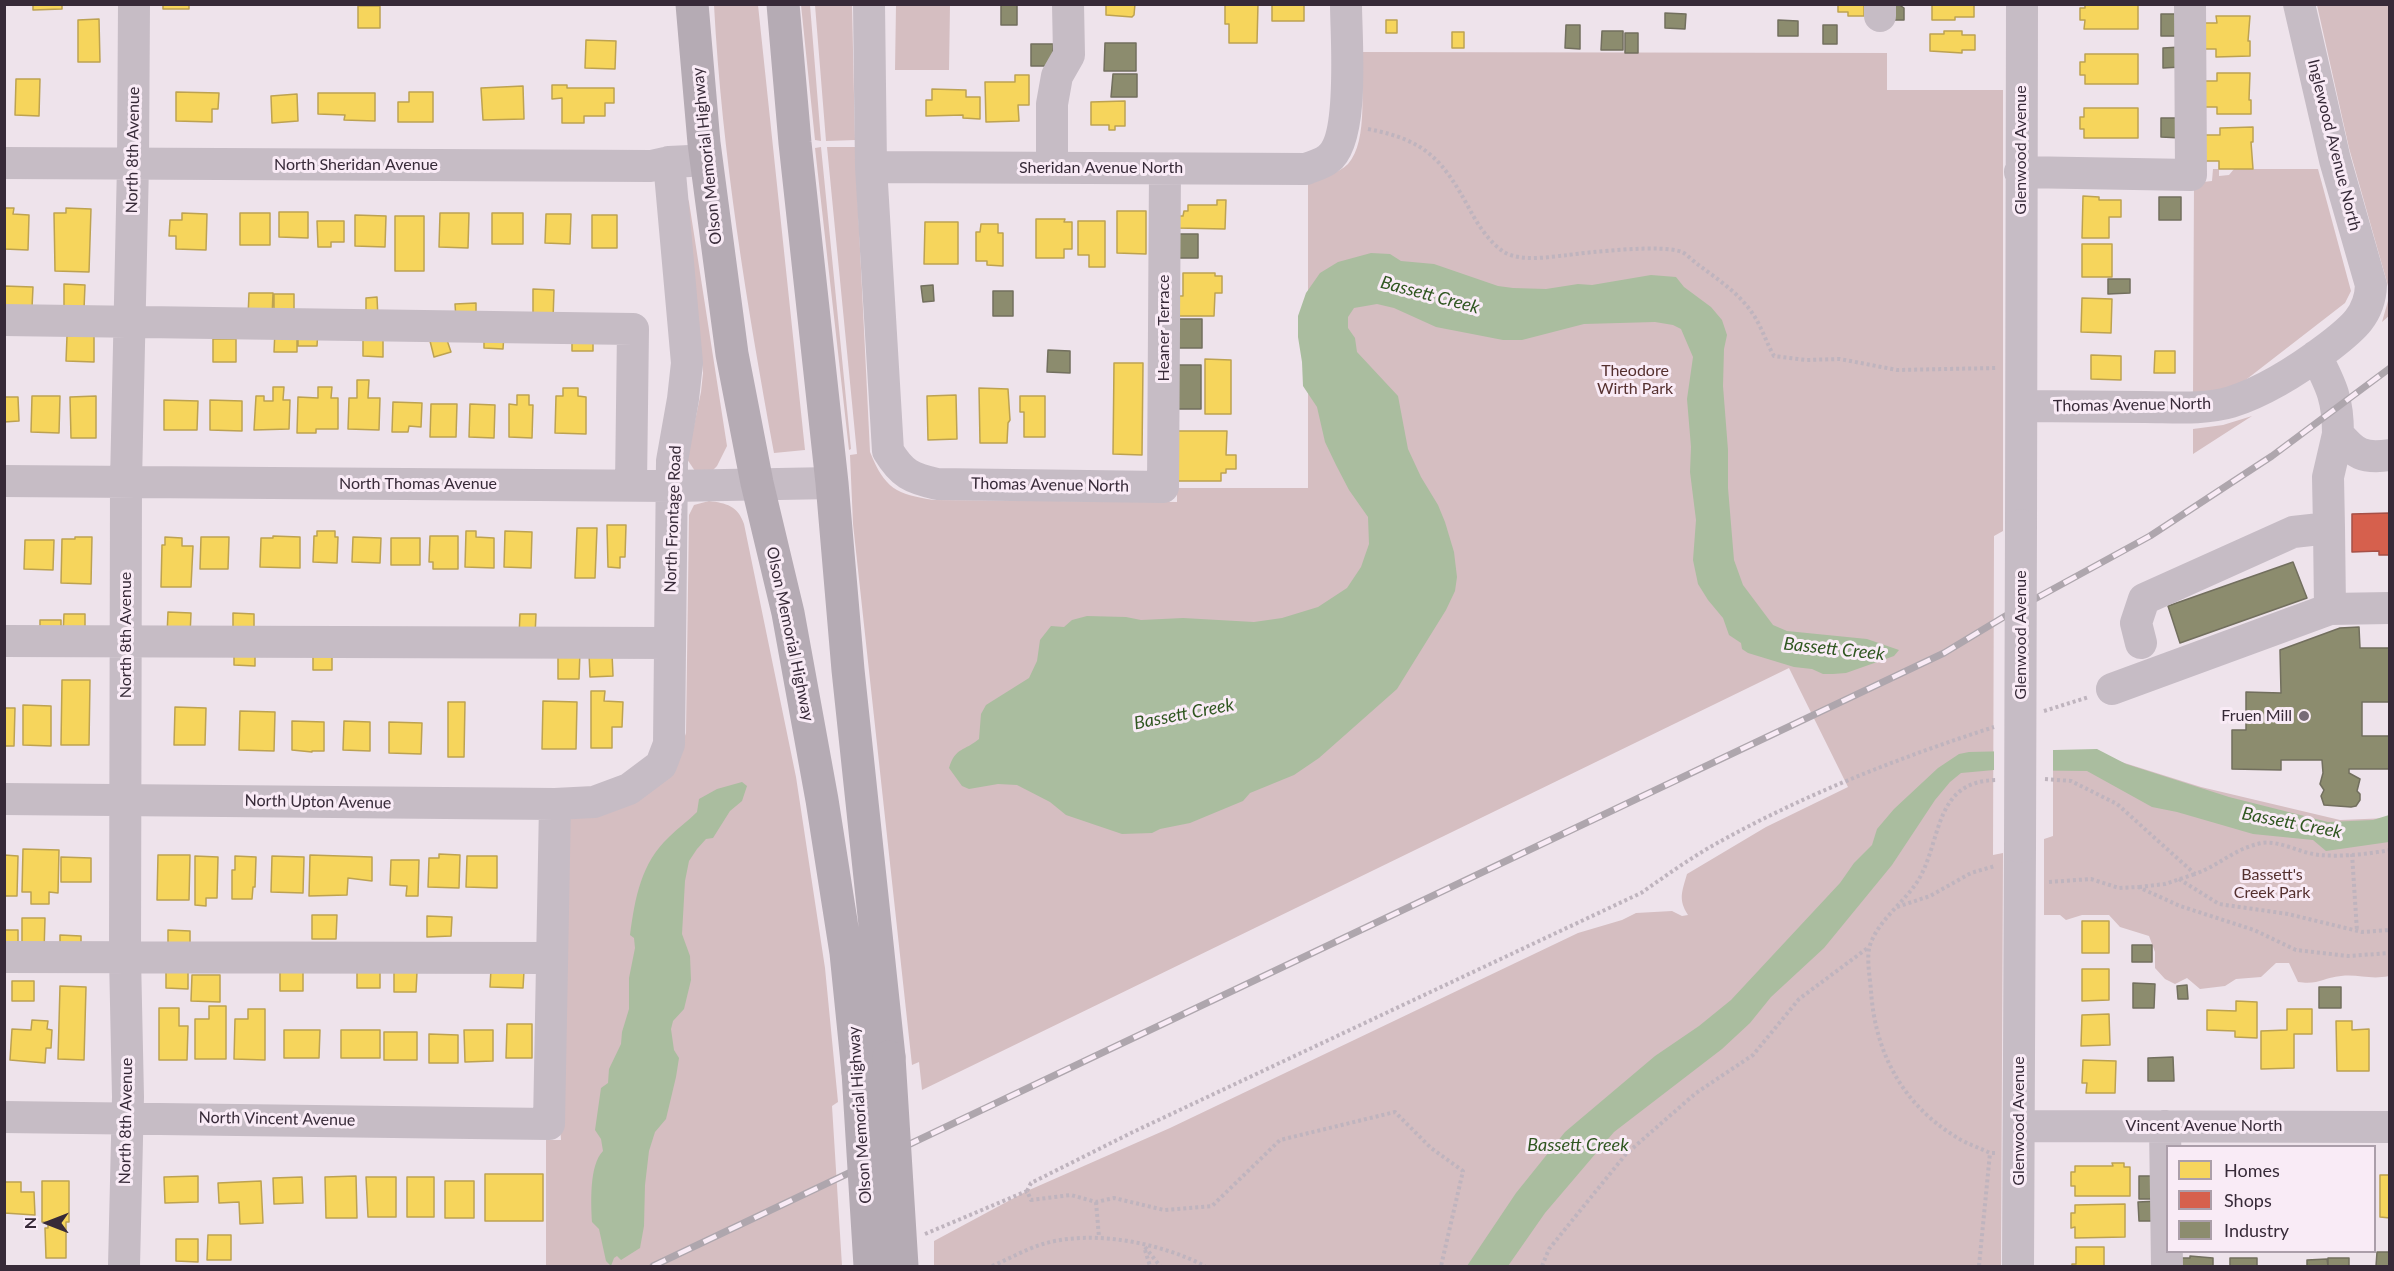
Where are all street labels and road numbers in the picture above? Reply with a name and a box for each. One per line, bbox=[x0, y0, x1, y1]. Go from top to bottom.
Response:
street label: Inglewood Avenue North bbox=[2303, 57, 2365, 233]
street label: Olson Memorial Highway bbox=[688, 67, 726, 245]
street label: Glenwood Avenue bbox=[2011, 85, 2031, 215]
street label: North 8th Avenue bbox=[122, 87, 144, 213]
street label: North Sheridan Avenue bbox=[274, 155, 438, 175]
street label: Sheridan Avenue North bbox=[1019, 158, 1183, 178]
street label: Heaner Terrace bbox=[1154, 274, 1174, 382]
street label: Thomas Avenue North bbox=[2053, 394, 2211, 416]
street label: North Frontage Road bbox=[661, 445, 685, 593]
street label: North Thomas Avenue bbox=[339, 474, 497, 494]
street label: Thomas Avenue North bbox=[971, 474, 1129, 496]
street label: Olson Memorial Highway bbox=[762, 545, 818, 723]
street label: Glenwood Avenue bbox=[2011, 570, 2031, 700]
street label: North 8th Avenue bbox=[116, 572, 136, 698]
street label: North Upton Avenue bbox=[244, 791, 392, 813]
street label: Olson Memorial Highway bbox=[844, 1026, 876, 1204]
street label: Glenwood Avenue bbox=[2009, 1056, 2029, 1186]
street label: North 8th Avenue bbox=[115, 1058, 137, 1184]
street label: North Vincent Avenue bbox=[198, 1108, 356, 1130]
street label: Vincent Avenue North bbox=[2126, 1116, 2282, 1136]

